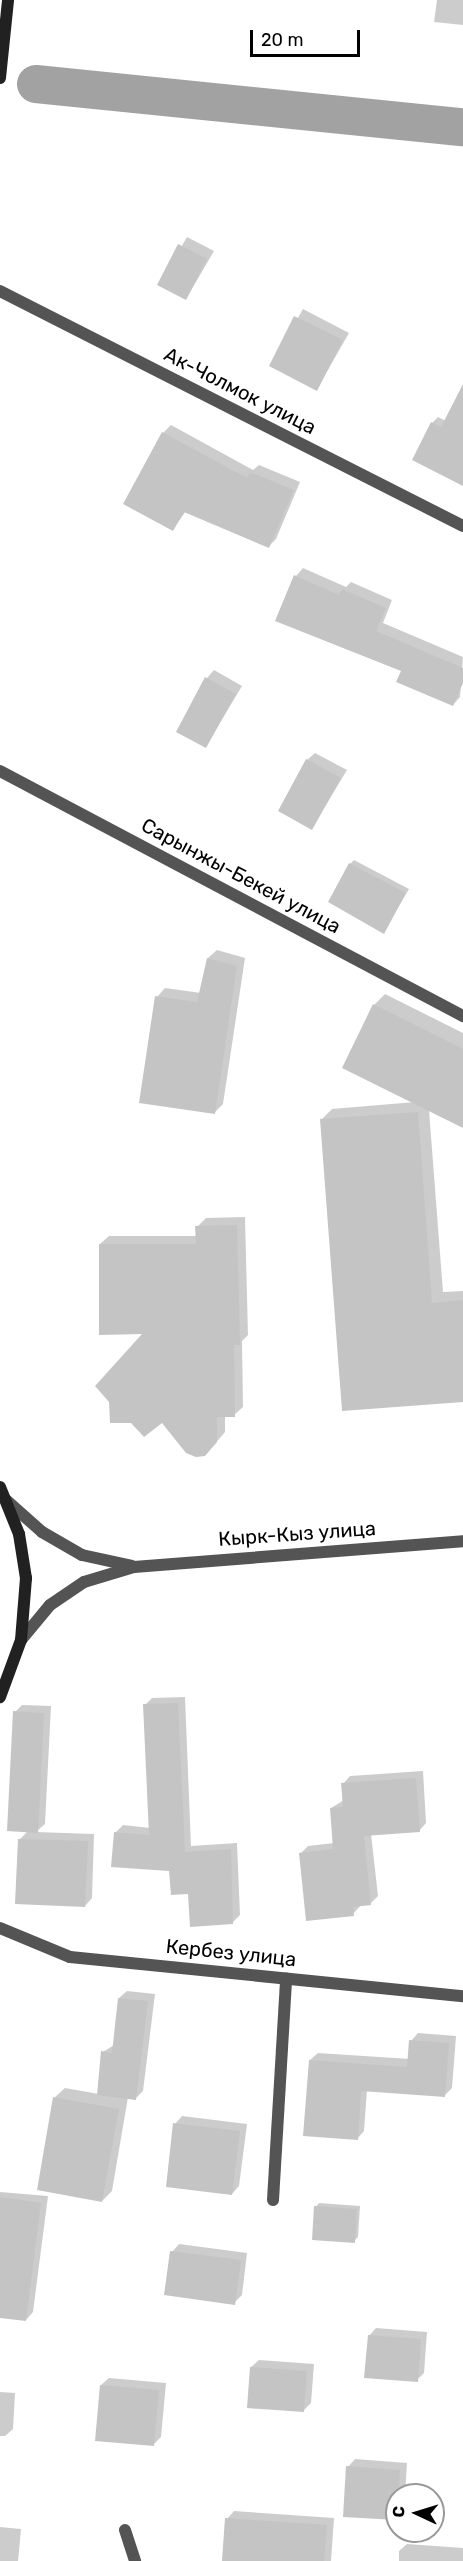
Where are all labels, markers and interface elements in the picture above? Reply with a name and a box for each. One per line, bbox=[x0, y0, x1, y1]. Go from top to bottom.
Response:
scale bar bbox=[253, 18, 362, 56]
text: 20 m bbox=[261, 29, 303, 51]
street label: Ак-Чолмок улица bbox=[160, 342, 320, 440]
street label: Сарынжы-Бекей улица bbox=[137, 813, 345, 939]
street label: Кырк-Кыз улица bbox=[217, 1517, 377, 1551]
street label: Кербез улица bbox=[165, 1934, 297, 1972]
north arrow bbox=[385, 2483, 445, 2543]
text: С bbox=[389, 2506, 408, 2518]

